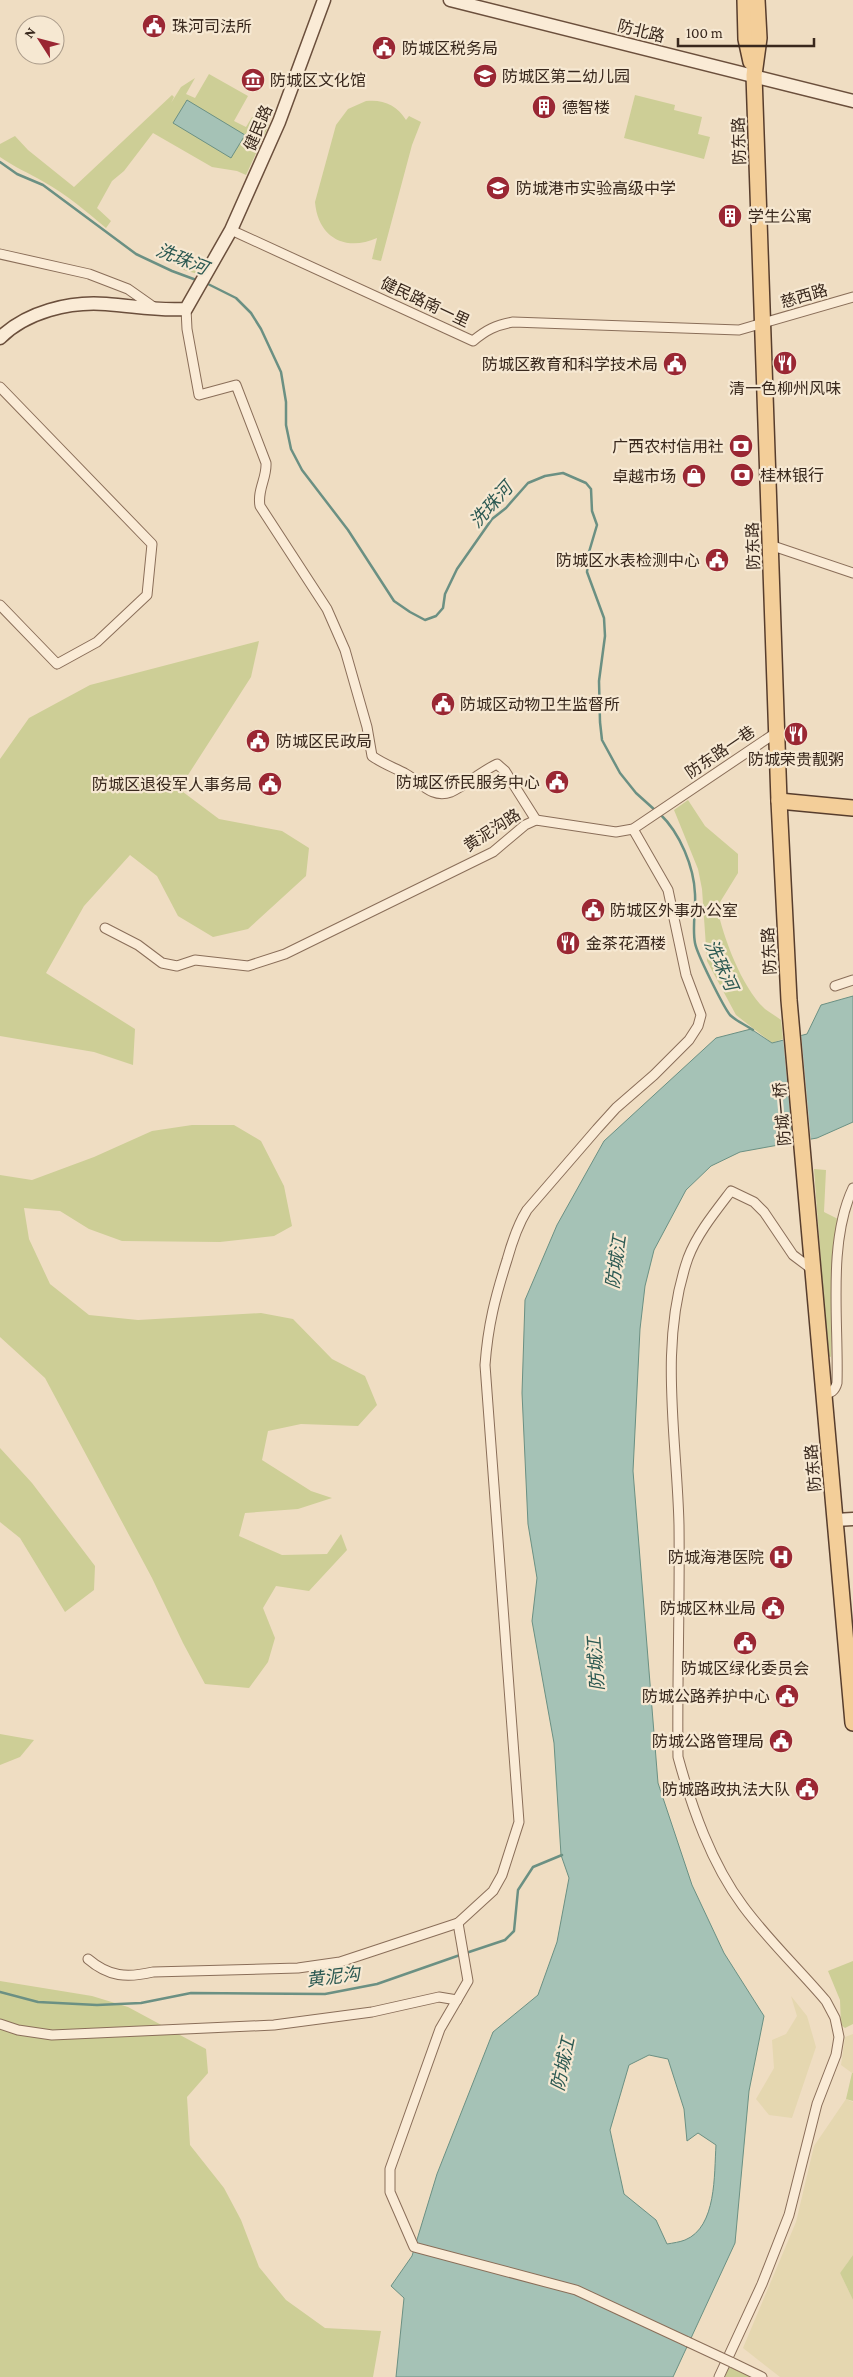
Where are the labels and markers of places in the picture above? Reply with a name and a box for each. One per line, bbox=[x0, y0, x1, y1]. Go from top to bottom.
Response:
public building icon: 珠河司法所 bbox=[141, 13, 167, 39]
place label: 珠河司法所 bbox=[172, 18, 252, 35]
public building icon: 防城区税务局 bbox=[371, 35, 397, 61]
place label: 防城区税务局 bbox=[402, 40, 498, 57]
school or university icon: 防城区第二幼儿园 bbox=[472, 63, 498, 89]
museum icon: 防城区文化馆 bbox=[240, 67, 266, 93]
place label: 防城区第二幼儿园 bbox=[502, 68, 630, 85]
place label: 防城区文化馆 bbox=[270, 72, 366, 89]
building icon: 德智楼 bbox=[531, 94, 557, 120]
place label: 德智楼 bbox=[562, 99, 610, 116]
school or university icon: 防城港市实验高级中学 bbox=[485, 175, 511, 201]
place label: 防城港市实验高级中学 bbox=[516, 179, 676, 197]
building icon: 学生公寓 bbox=[717, 203, 743, 229]
place label: 学生公寓 bbox=[748, 208, 812, 225]
restaurant icon: 清一色柳州风味 bbox=[772, 350, 798, 376]
public building icon: 防城区教育和科学技术局 bbox=[662, 351, 688, 377]
place label: 防城区教育和科学技术局 bbox=[482, 356, 658, 373]
place label: 清一色柳州风味 bbox=[729, 380, 841, 397]
bank icon: 广西农村信用社 bbox=[728, 433, 754, 459]
place label: 广西农村信用社 bbox=[612, 438, 724, 455]
bank icon: 桂林银行 bbox=[729, 462, 755, 488]
shop icon: 卓越市场 bbox=[681, 463, 707, 489]
place label: 桂林银行 bbox=[760, 467, 824, 484]
place label: 卓越市场 bbox=[612, 468, 676, 485]
public building icon: 防城区水表检测中心 bbox=[704, 547, 730, 573]
place label: 防城区水表检测中心 bbox=[556, 552, 700, 569]
public building icon: 防城区动物卫生监督所 bbox=[430, 691, 456, 717]
place label: 防城区动物卫生监督所 bbox=[460, 696, 620, 713]
restaurant icon: 防城荣贵靓粥 bbox=[783, 721, 809, 747]
public building icon: 防城区民政局 bbox=[245, 728, 271, 754]
place label: 防城区民政局 bbox=[276, 733, 372, 750]
place label: 防城荣贵靓粥 bbox=[748, 751, 844, 768]
public building icon: 防城区侨民服务中心 bbox=[544, 769, 570, 795]
public building icon: 防城区退役军人事务局 bbox=[257, 771, 283, 797]
place label: 防城区侨民服务中心 bbox=[396, 774, 540, 791]
place label: 防城区退役军人事务局 bbox=[92, 776, 252, 793]
public building icon: 防城区外事办公室 bbox=[580, 897, 606, 923]
place label: 防城区外事办公室 bbox=[610, 902, 738, 919]
restaurant icon: 金茶花酒楼 bbox=[555, 930, 581, 956]
place label: 金茶花酒楼 bbox=[586, 935, 666, 952]
hospital icon: 防城海港医院 bbox=[768, 1544, 794, 1570]
place label: 防城海港医院 bbox=[668, 1549, 764, 1566]
public building icon: 防城区林业局 bbox=[760, 1595, 786, 1621]
place label: 防城区林业局 bbox=[660, 1600, 756, 1617]
public building icon: 防城区绿化委员会 bbox=[732, 1630, 758, 1656]
place label: 防城区绿化委员会 bbox=[681, 1660, 809, 1677]
public building icon: 防城公路养护中心 bbox=[774, 1683, 800, 1709]
place label: 防城公路养护中心 bbox=[642, 1688, 770, 1705]
public building icon: 防城公路管理局 bbox=[768, 1728, 794, 1754]
place label: 防城公路管理局 bbox=[652, 1733, 764, 1750]
public building icon: 防城路政执法大队 bbox=[794, 1776, 820, 1802]
place label: 防城路政执法大队 bbox=[662, 1781, 790, 1798]

